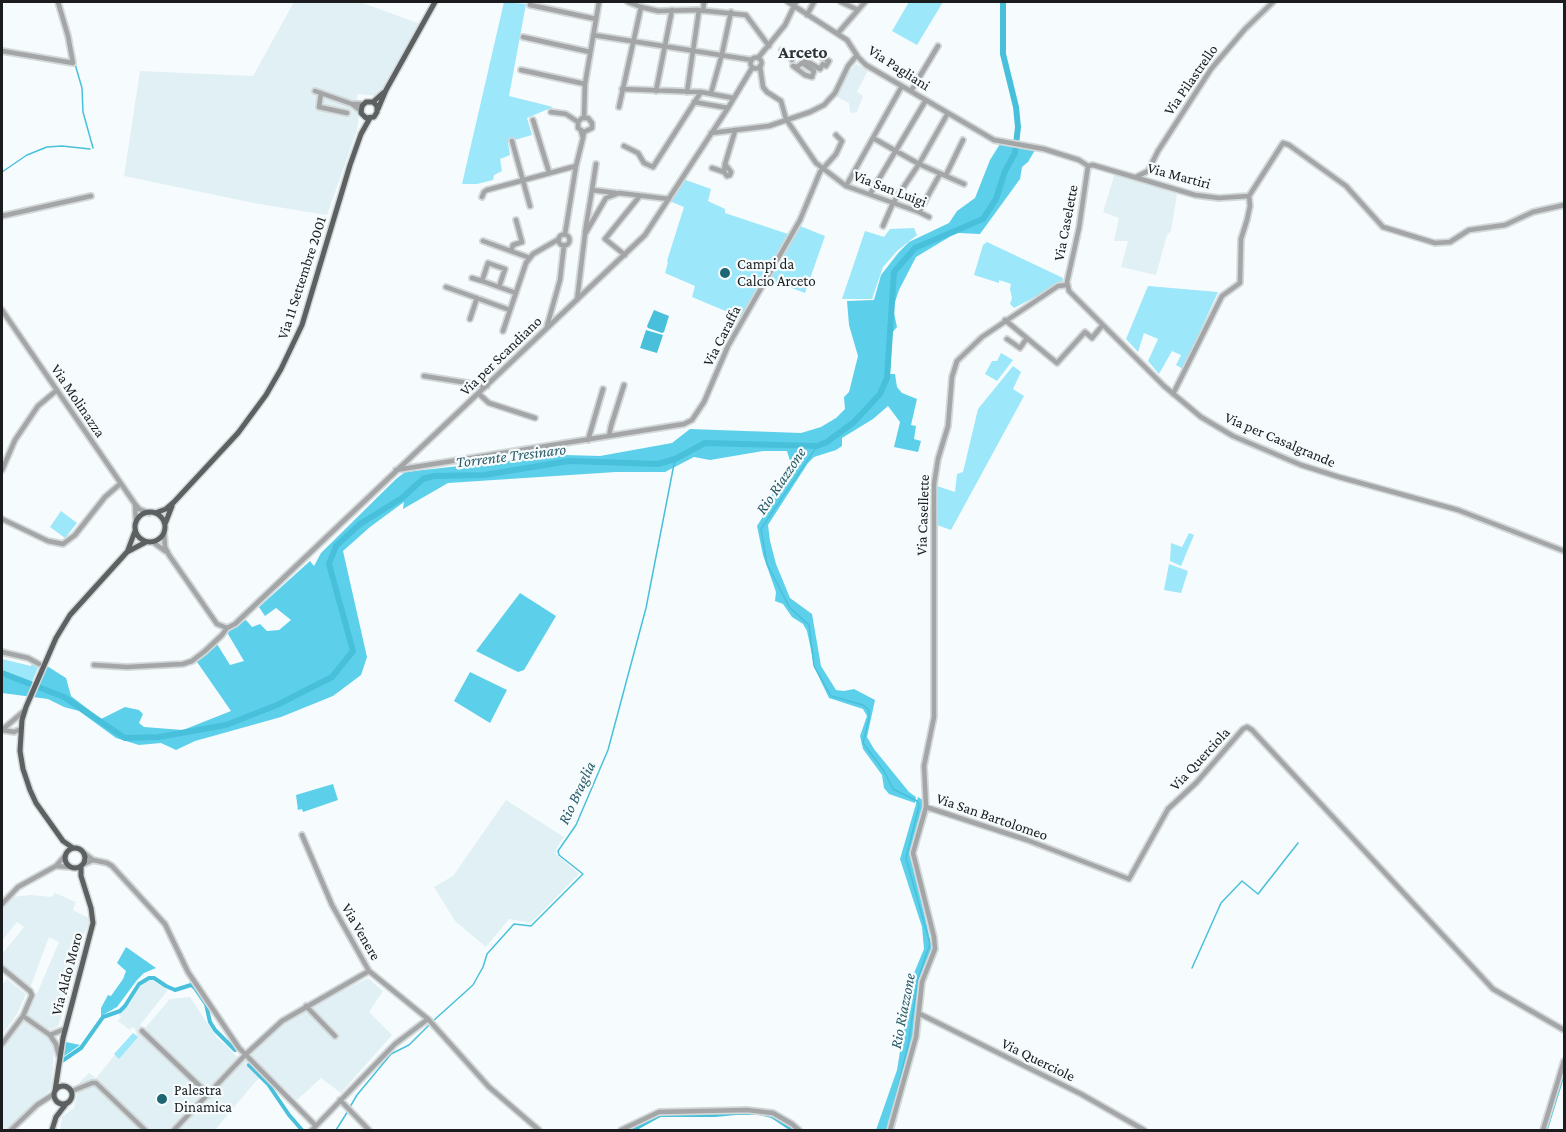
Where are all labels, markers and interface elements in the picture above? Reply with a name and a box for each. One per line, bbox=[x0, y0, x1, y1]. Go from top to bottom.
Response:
district label: Arceto bbox=[778, 41, 828, 63]
street label: Via Pagliani bbox=[865, 41, 933, 95]
street label: Via Pilastrello bbox=[1160, 41, 1222, 119]
street label: Via Martiri bbox=[1145, 159, 1213, 193]
street label: Via San Luigi bbox=[851, 167, 929, 211]
street label: Via Caselette bbox=[1050, 183, 1082, 263]
street label: Via 11 Settembre 2001 bbox=[274, 214, 330, 342]
place label: Campi da Calcio Arceto bbox=[737, 255, 816, 290]
marker: Campi da Calcio Arceto bbox=[718, 266, 732, 280]
street label: Via Caraffa bbox=[699, 303, 745, 369]
street label: Via per Scandiano bbox=[456, 312, 546, 400]
street label: Via Molinazza bbox=[47, 361, 109, 441]
street label: Via per Casalgrande bbox=[1222, 408, 1338, 472]
water label: Torrente Tresinaro bbox=[455, 440, 567, 472]
water label: Rio Riazzone bbox=[752, 444, 810, 518]
street label: Via Casellette bbox=[913, 474, 933, 556]
street label: Via Querciola bbox=[1166, 724, 1234, 794]
water label: Rio Braglia bbox=[554, 758, 600, 828]
street label: Via San Bartolomeo bbox=[934, 789, 1050, 845]
street label: Via Venere bbox=[338, 900, 384, 964]
street label: Via Aldo Moro bbox=[47, 931, 87, 1017]
water label: Rio Riazzone bbox=[886, 972, 920, 1050]
street label: Via Querciole bbox=[998, 1034, 1078, 1086]
place label: Palestra Dinamica bbox=[174, 1081, 232, 1116]
marker: Palestra Dinamica bbox=[155, 1092, 169, 1106]

